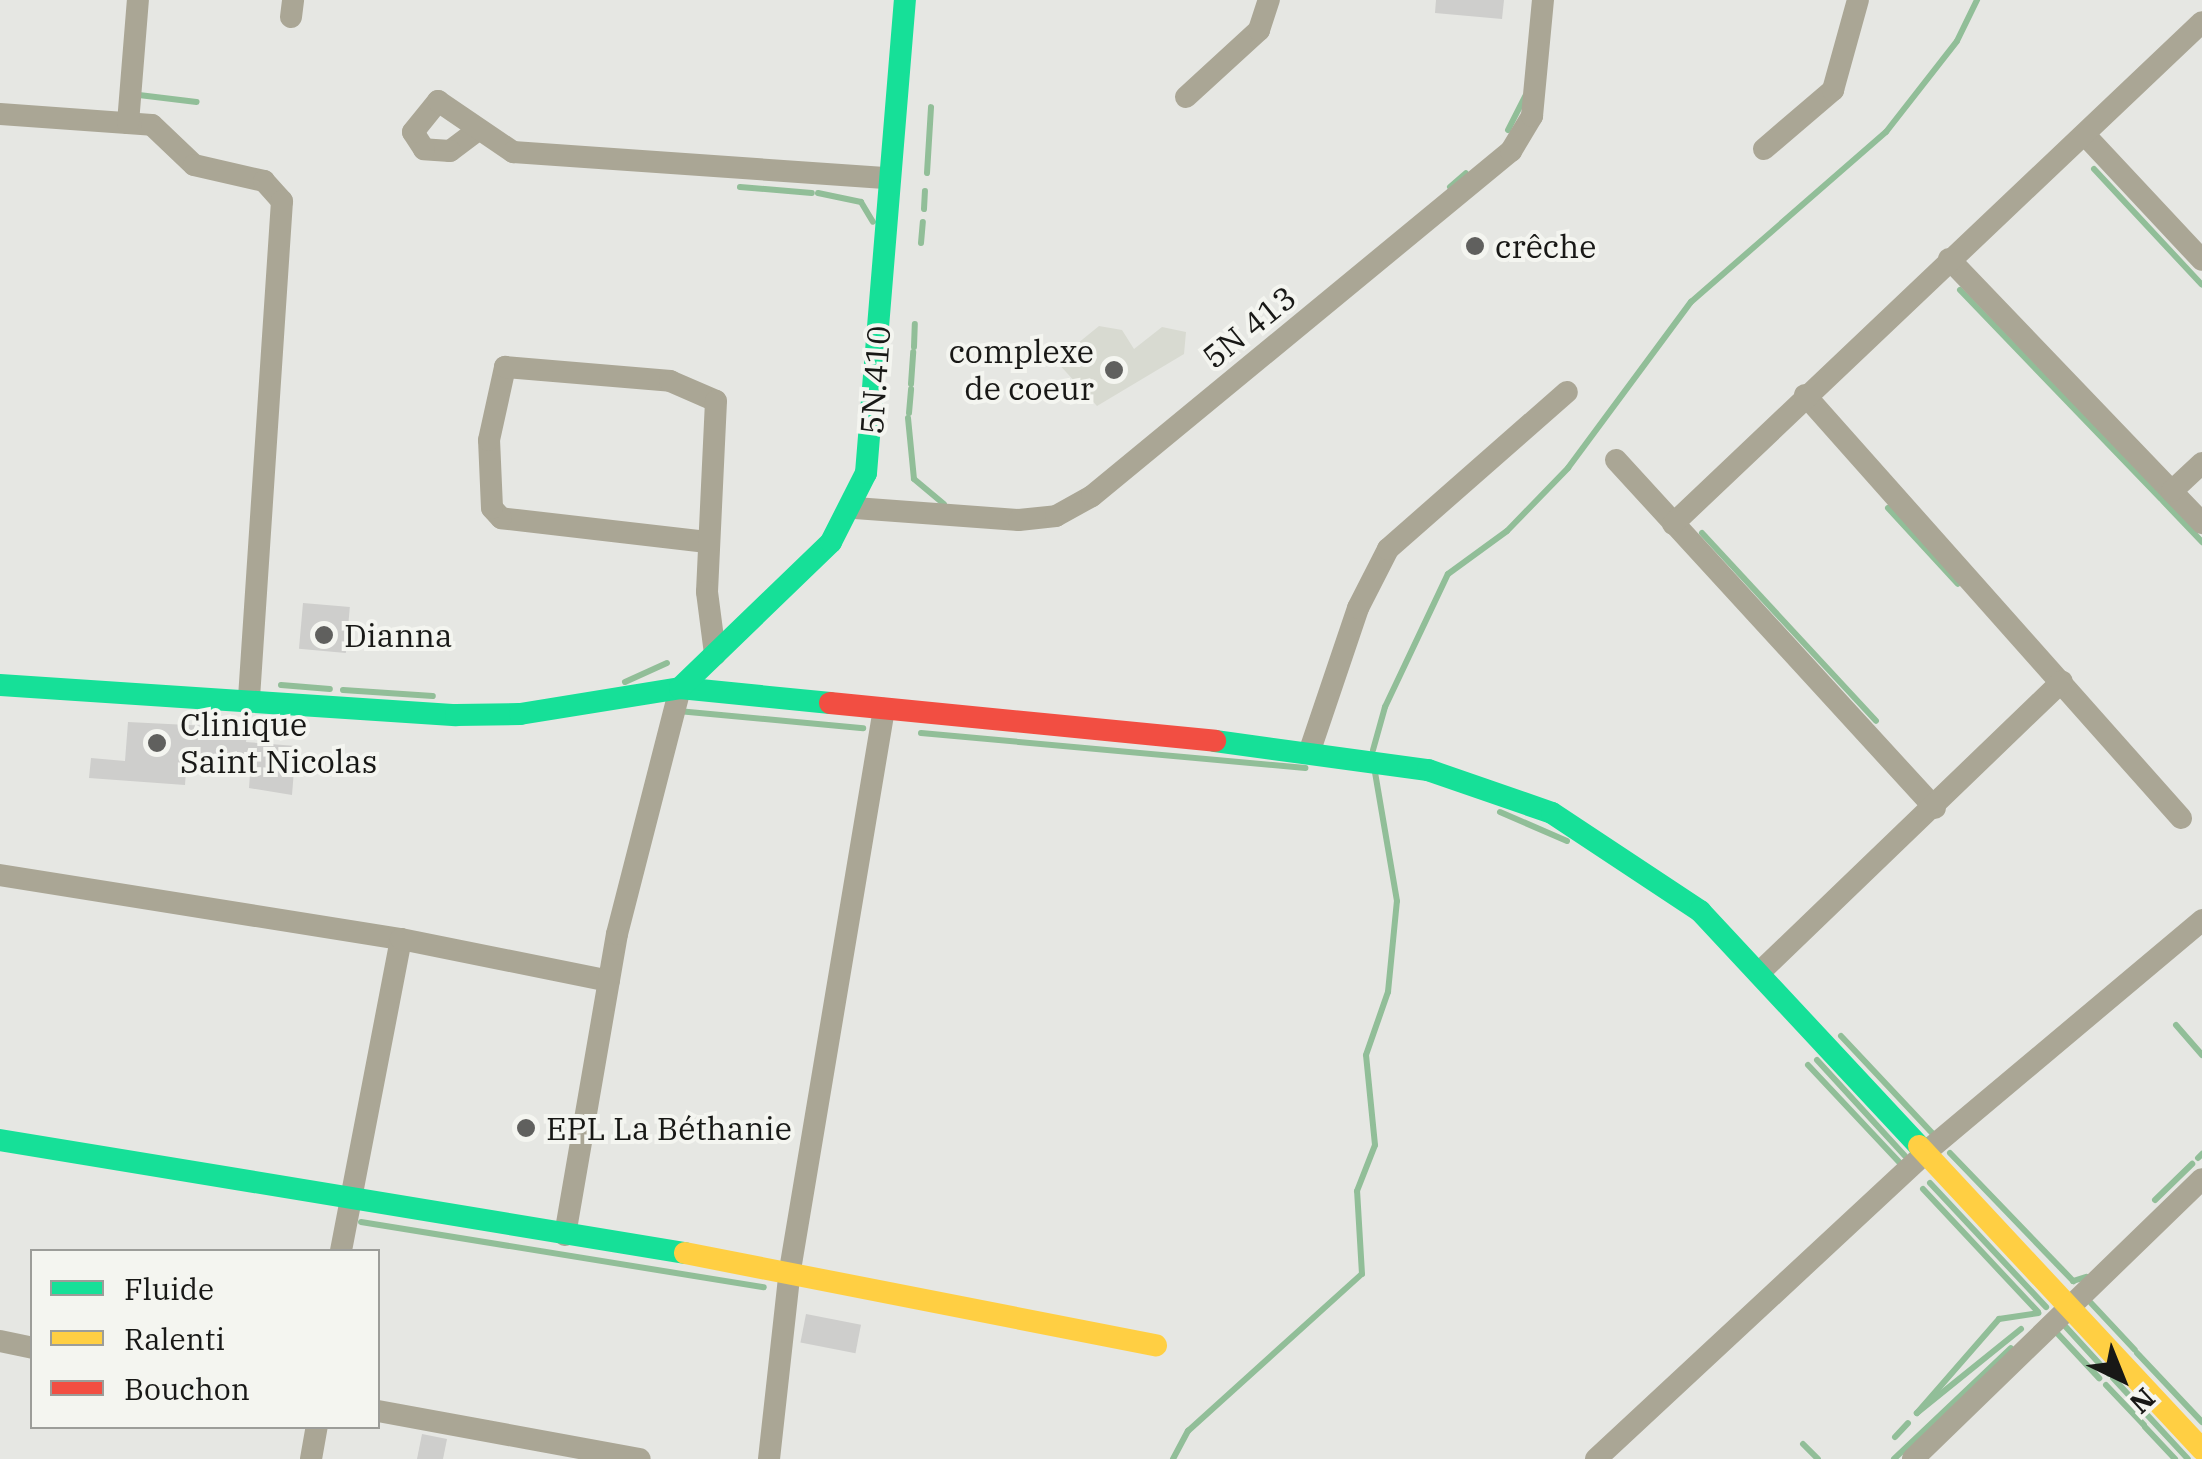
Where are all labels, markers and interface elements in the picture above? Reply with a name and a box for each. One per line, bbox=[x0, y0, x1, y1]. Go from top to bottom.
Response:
place label: crêche bbox=[1495, 227, 1596, 265]
marker: crêche bbox=[1464, 235, 1486, 257]
street label: 5N 413 bbox=[1195, 278, 1303, 376]
street label: 5N.410 bbox=[852, 324, 898, 436]
place label: complexe de coeur bbox=[949, 333, 1094, 408]
marker: complexe de coeur bbox=[1103, 359, 1125, 381]
place label: Dianna bbox=[344, 616, 453, 654]
marker: Dianna bbox=[313, 624, 335, 646]
place label: Clinique Saint Nicolas bbox=[180, 706, 377, 781]
marker: Clinique Saint Nicolas bbox=[144, 730, 170, 756]
place label: EPL La Béthanie bbox=[546, 1109, 792, 1147]
marker: EPL La Béthanie bbox=[515, 1117, 537, 1139]
legend bbox=[30, 1249, 380, 1429]
text: Fluide bbox=[124, 1269, 214, 1308]
text: Ralenti bbox=[124, 1319, 225, 1358]
north arrow bbox=[2072, 1329, 2172, 1429]
text: Bouchon bbox=[124, 1369, 250, 1408]
text: N bbox=[2122, 1380, 2164, 1422]

